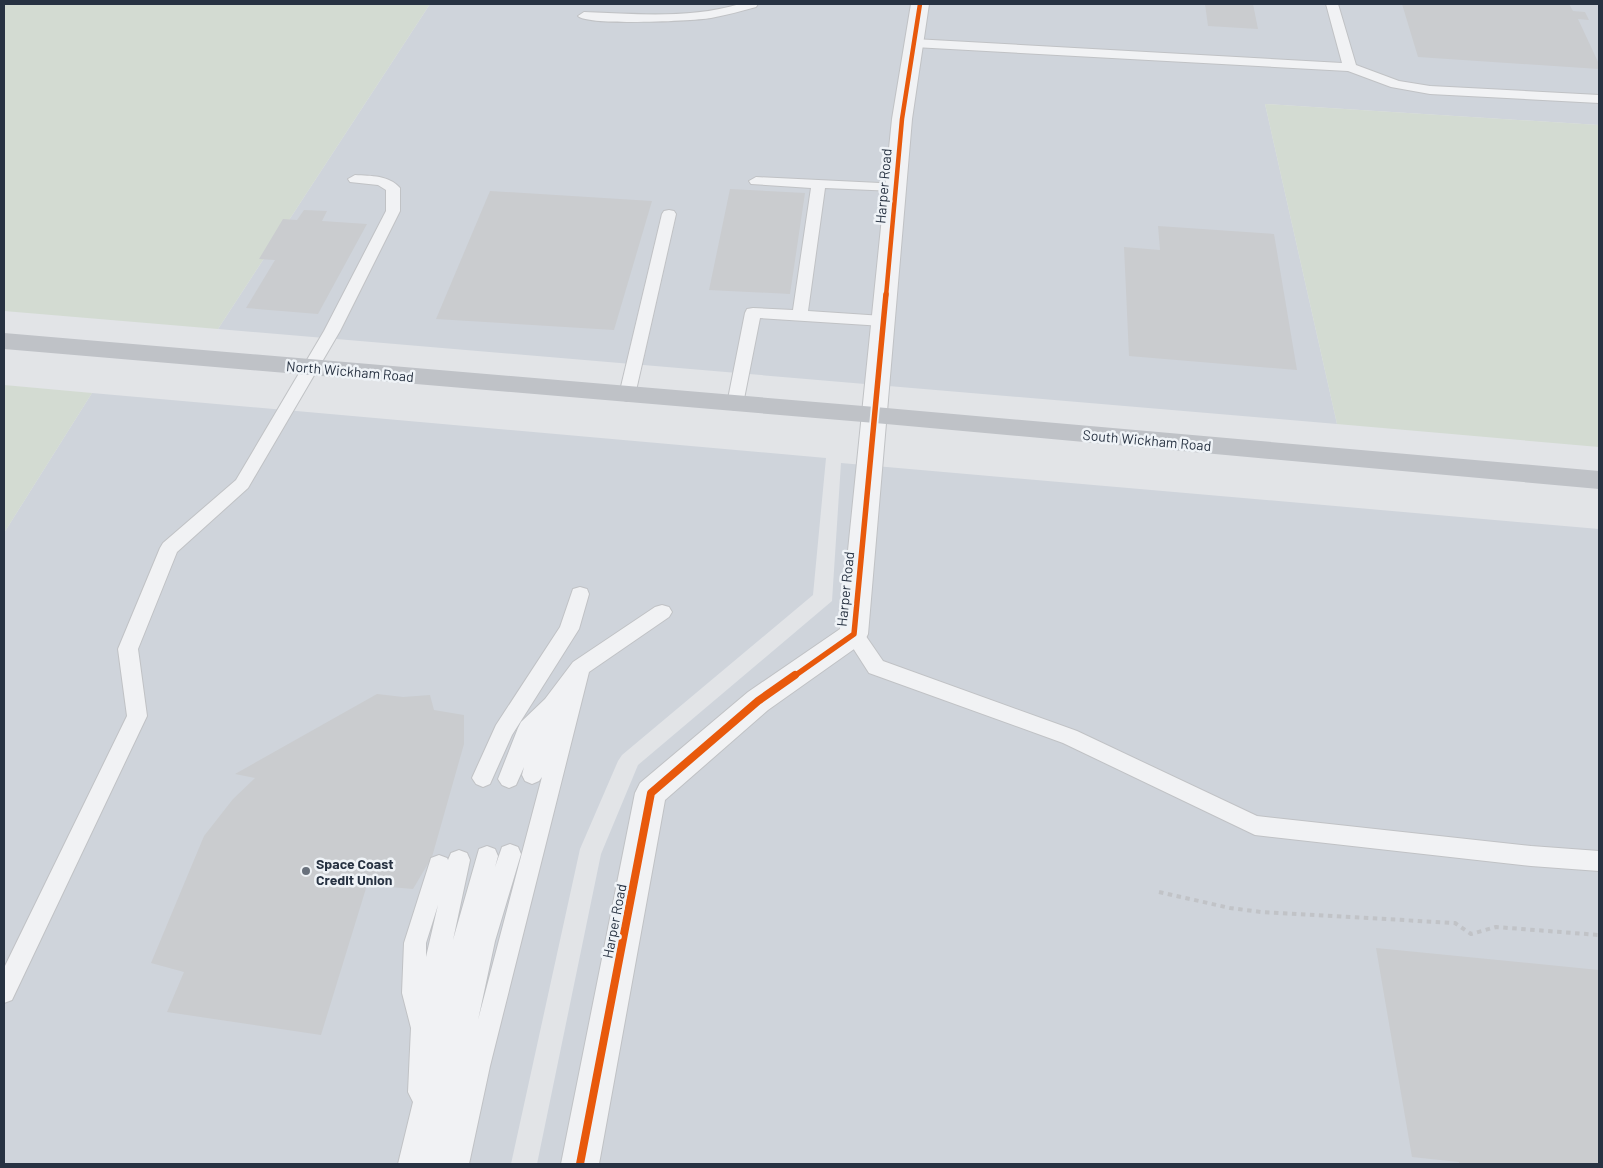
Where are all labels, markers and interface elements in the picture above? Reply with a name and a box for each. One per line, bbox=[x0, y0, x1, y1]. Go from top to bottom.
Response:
street label: Harper Road bbox=[871, 148, 895, 224]
street label: North Wickham Road bbox=[285, 357, 415, 385]
street label: South Wickham Road bbox=[1082, 426, 1212, 454]
street label: Harper Road bbox=[833, 551, 857, 627]
place label: Space Coast Credit Union bbox=[316, 855, 394, 888]
marker: Space Coast Credit Union bbox=[300, 865, 312, 877]
street label: Harper Road bbox=[598, 882, 630, 960]

